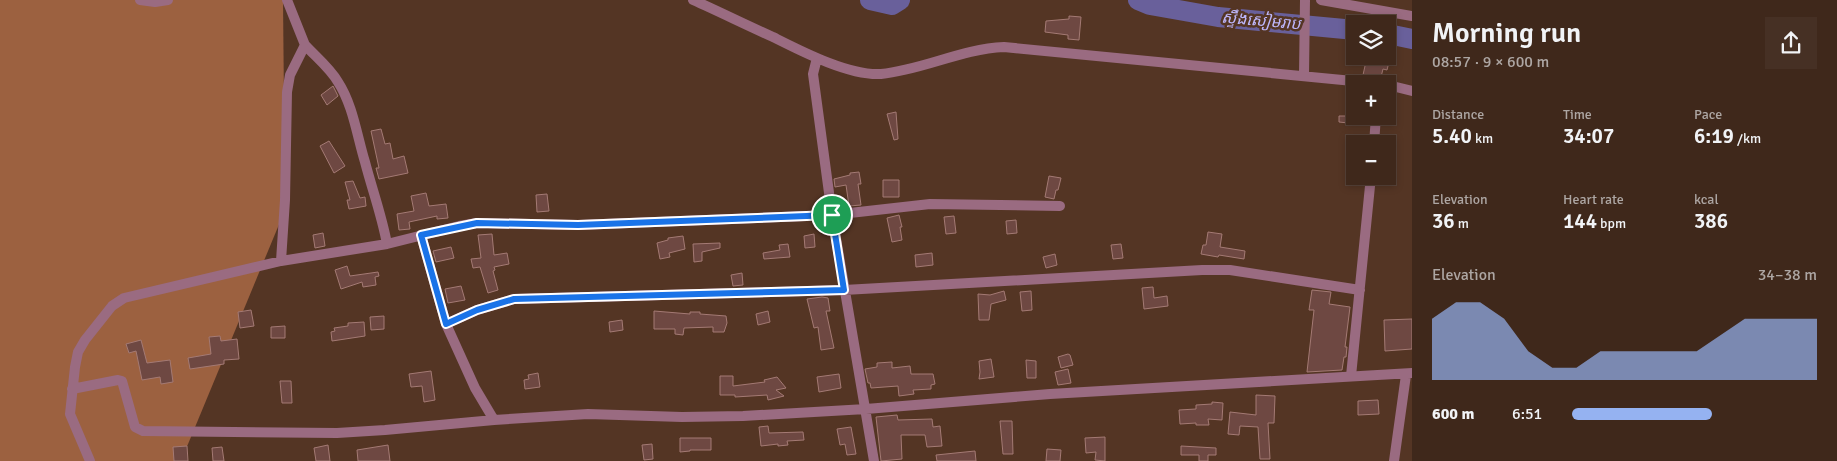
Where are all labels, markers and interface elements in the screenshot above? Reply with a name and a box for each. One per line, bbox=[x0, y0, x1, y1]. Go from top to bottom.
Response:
water label: ស្ទឹងសៀមរាប bbox=[1221, 7, 1303, 35]
map controls bbox=[1346, 15, 1396, 185]
button: layers bbox=[1346, 15, 1396, 65]
text: Morning run bbox=[1432, 16, 1581, 50]
button: share bbox=[1765, 17, 1817, 69]
text: 08:57 · 9 × 600 m bbox=[1432, 52, 1549, 72]
button: + bbox=[1346, 75, 1396, 125]
text: Distance bbox=[1432, 106, 1484, 123]
text: Time bbox=[1563, 106, 1592, 123]
text: Pace bbox=[1694, 106, 1722, 123]
text: 5.40 bbox=[1432, 123, 1472, 149]
text: 34:07 bbox=[1563, 123, 1614, 149]
text: 6:19 bbox=[1694, 123, 1734, 149]
text: km bbox=[1472, 130, 1493, 147]
text: /km bbox=[1734, 130, 1761, 147]
button: − bbox=[1346, 135, 1396, 185]
text: Elevation bbox=[1432, 191, 1488, 208]
text: Heart rate bbox=[1563, 191, 1624, 208]
text: kcal bbox=[1694, 191, 1719, 208]
pin bbox=[811, 194, 853, 236]
icon: arrive bbox=[818, 201, 846, 229]
text: 36 bbox=[1432, 208, 1455, 234]
text: 144 bbox=[1563, 208, 1597, 234]
text: 386 bbox=[1694, 208, 1728, 234]
text: m bbox=[1455, 215, 1469, 232]
text: bpm bbox=[1597, 215, 1626, 232]
text: Elevation bbox=[1432, 265, 1496, 285]
text: 34–38 m bbox=[1758, 265, 1817, 285]
text: 600 m bbox=[1432, 404, 1474, 424]
text: 6:51 bbox=[1512, 404, 1542, 424]

